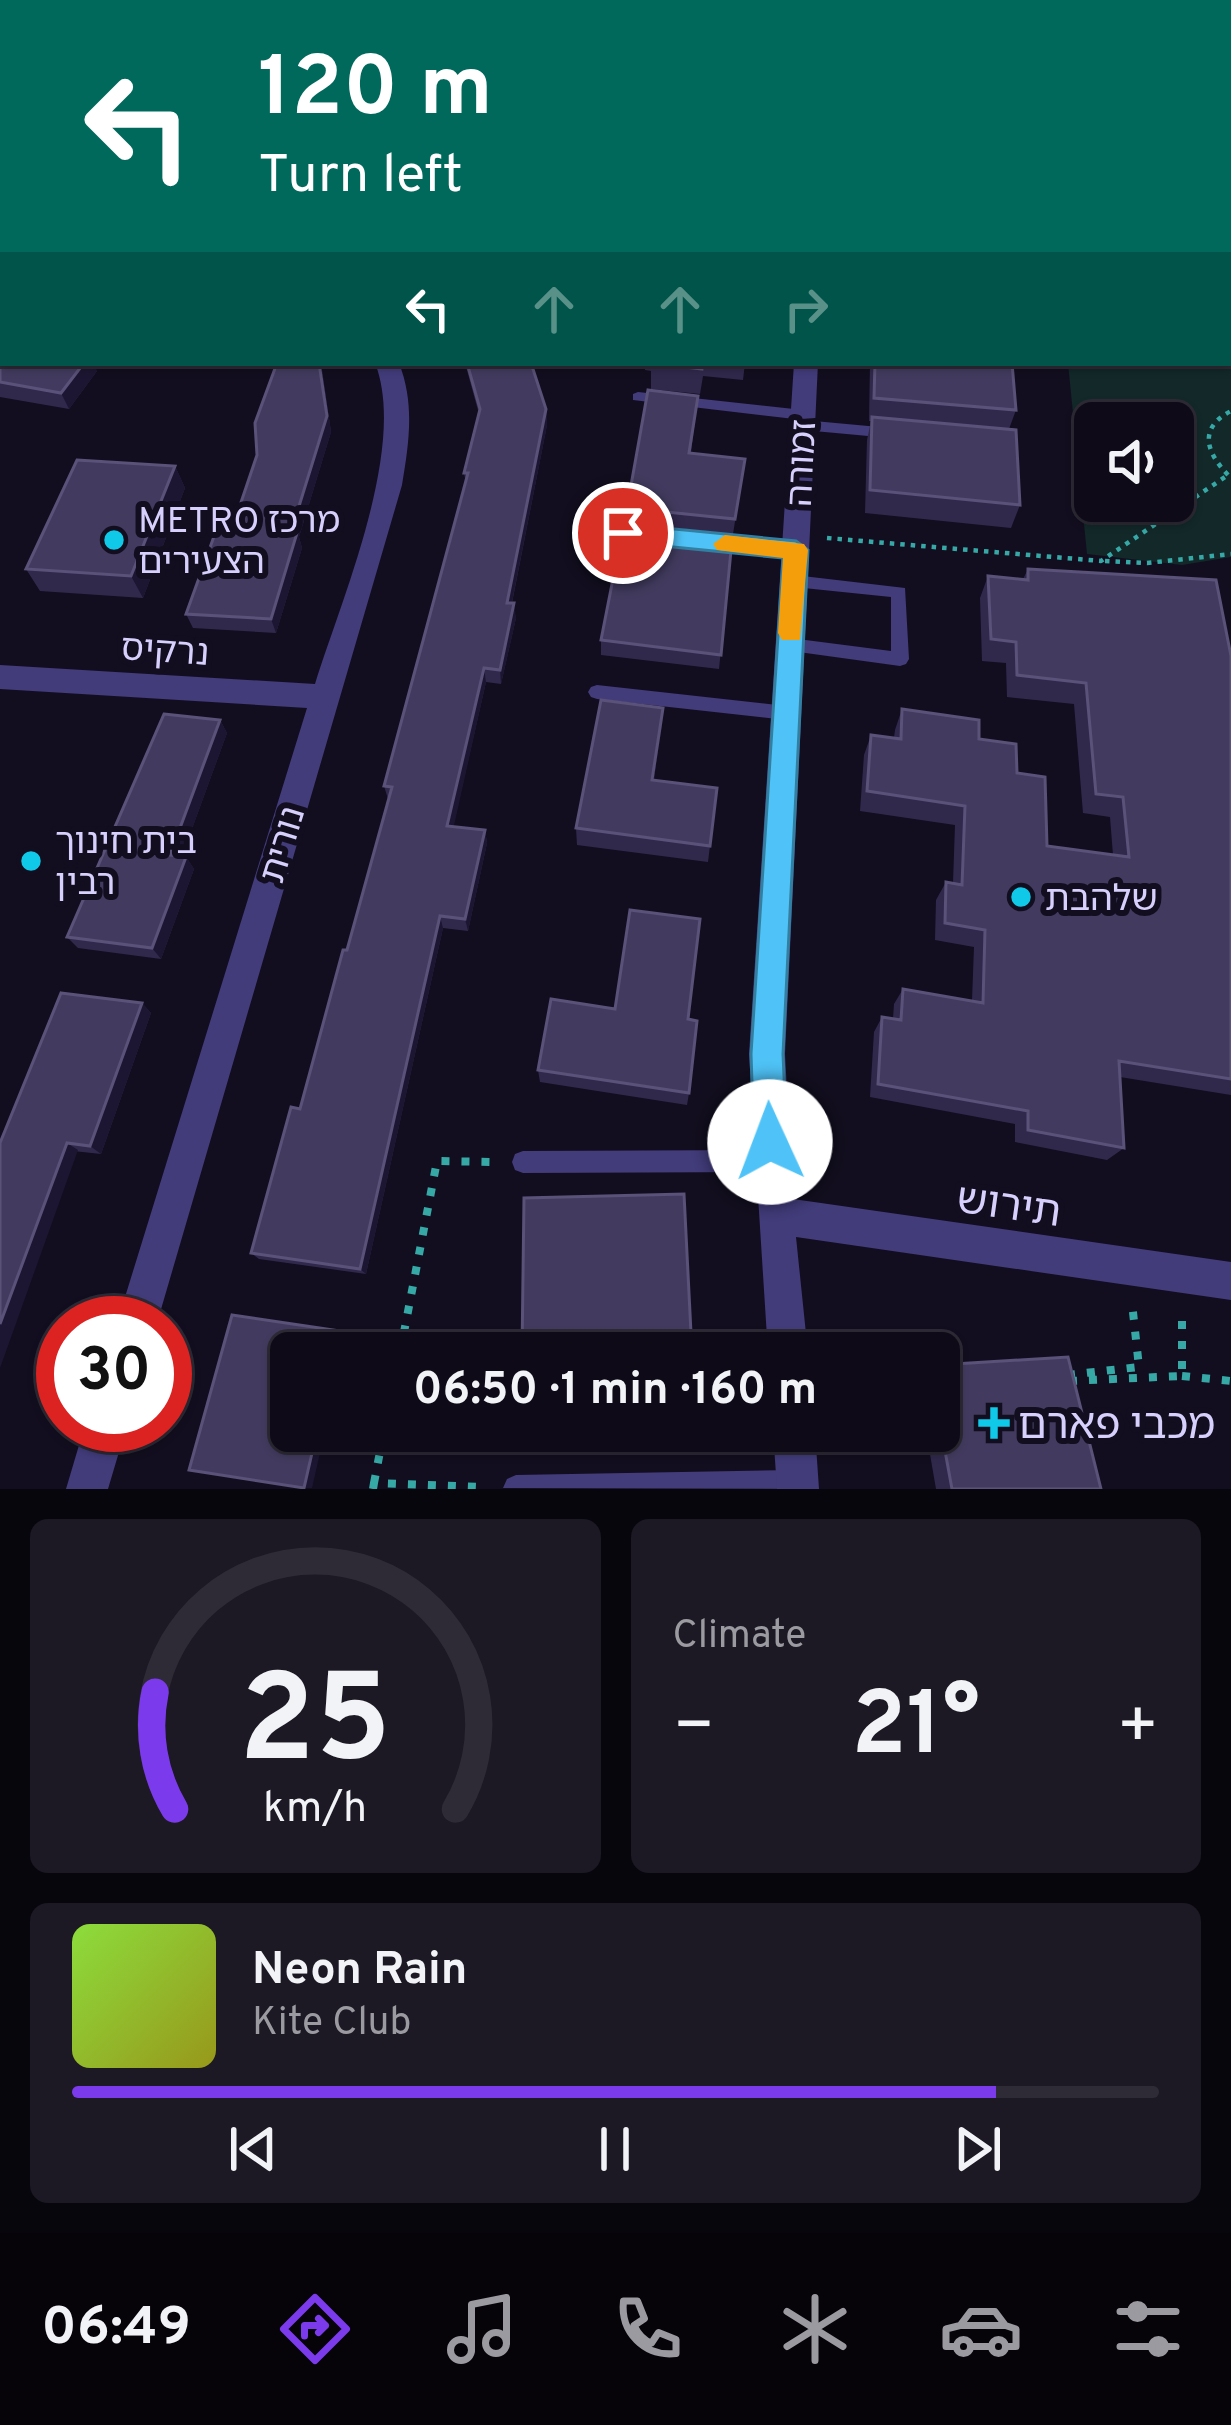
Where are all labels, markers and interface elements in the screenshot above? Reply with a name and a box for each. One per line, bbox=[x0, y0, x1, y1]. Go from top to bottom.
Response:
text: 120 m bbox=[258, 39, 493, 145]
icon: left bbox=[60, 48, 216, 204]
text: Turn left bbox=[258, 143, 463, 212]
icon: left bbox=[395, 276, 461, 342]
icon: ahead bbox=[521, 276, 587, 342]
icon: ahead bbox=[647, 276, 713, 342]
icon: right bbox=[773, 276, 839, 342]
map controls bbox=[1074, 402, 1194, 522]
button: sound bbox=[1074, 402, 1194, 522]
street label: זמורה bbox=[779, 418, 829, 508]
pin bbox=[572, 482, 674, 584]
place label: METRO מרכז הצעירים bbox=[138, 500, 340, 587]
icon: arrive bbox=[590, 500, 656, 566]
marker: METRO מרכז הצעירים bbox=[101, 527, 127, 553]
street label: נרקיס bbox=[119, 627, 210, 679]
street label: נורית bbox=[252, 801, 318, 889]
place label: בית חינוך רבין bbox=[55, 821, 197, 908]
marker: בית חינוך רבין bbox=[18, 848, 44, 874]
place label: שלהבת bbox=[1045, 878, 1158, 924]
marker: שלהבת bbox=[1008, 884, 1034, 910]
position arrow bbox=[707, 1079, 833, 1205]
street label: תירוש bbox=[953, 1175, 1064, 1242]
speed limit sign: 30 bbox=[36, 1296, 192, 1452]
text: 06:50 · 1 min · 160 m bbox=[413, 1363, 817, 1420]
place label: מכבי פארם bbox=[1018, 1401, 1215, 1454]
marker: מכבי פארם bbox=[981, 1410, 1007, 1436]
text: Climate bbox=[673, 1613, 806, 1662]
text: 25 bbox=[239, 1648, 392, 1806]
text: 21° bbox=[852, 1673, 980, 1786]
text: − bbox=[673, 1688, 715, 1771]
text: + bbox=[1116, 1688, 1159, 1771]
text: km/h bbox=[263, 1783, 367, 1837]
text: Neon Rain bbox=[252, 1943, 468, 2000]
text: Kite Club bbox=[252, 2000, 411, 2049]
icon: previous bbox=[220, 2116, 286, 2182]
icon: pause bbox=[582, 2116, 648, 2182]
icon: next bbox=[945, 2116, 1011, 2182]
icon: directions bbox=[273, 2287, 357, 2371]
icon: music bbox=[440, 2287, 524, 2371]
icon: phone bbox=[606, 2287, 690, 2371]
icon: climate bbox=[773, 2287, 857, 2371]
icon: car bbox=[939, 2287, 1023, 2371]
icon: filters bbox=[1106, 2287, 1190, 2371]
text: 06:49 bbox=[41, 2295, 191, 2364]

